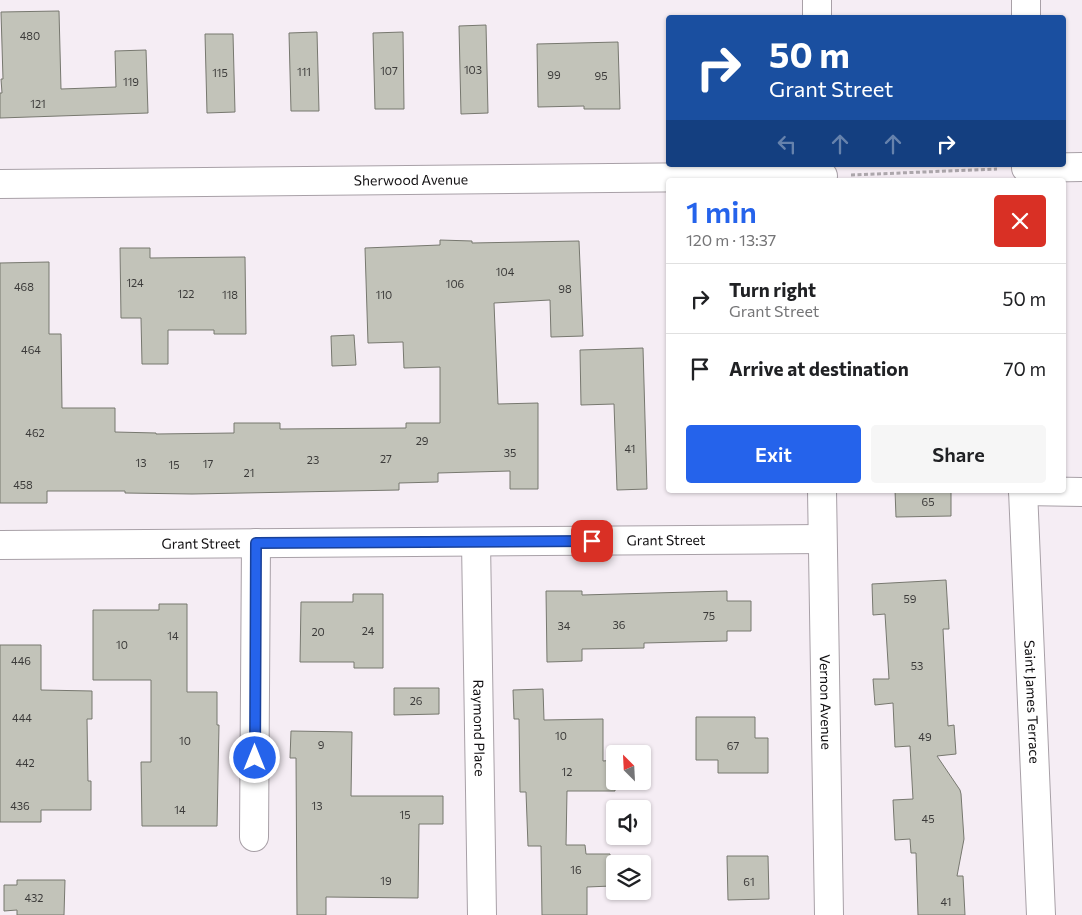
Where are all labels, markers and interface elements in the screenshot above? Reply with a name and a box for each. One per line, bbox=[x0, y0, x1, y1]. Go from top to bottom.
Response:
house number: 480 bbox=[20, 29, 40, 42]
text: 50 m bbox=[769, 32, 850, 75]
icon: right bbox=[686, 35, 751, 100]
house number: 103 bbox=[464, 63, 482, 76]
house number: 107 bbox=[380, 64, 398, 77]
house number: 111 bbox=[297, 65, 311, 78]
house number: 115 bbox=[212, 66, 228, 79]
house number: 99 bbox=[547, 68, 561, 81]
house number: 95 bbox=[595, 69, 608, 82]
house number: 119 bbox=[123, 75, 139, 88]
text: Grant Street bbox=[769, 75, 893, 102]
house number: 121 bbox=[30, 97, 46, 110]
icon: left bbox=[773, 130, 801, 158]
icon: ahead bbox=[826, 130, 854, 158]
icon: ahead bbox=[879, 130, 907, 158]
icon: right bbox=[932, 130, 960, 158]
street label: Sherwood Avenue bbox=[354, 170, 468, 189]
text: 1 min bbox=[686, 192, 757, 229]
button: close bbox=[994, 195, 1046, 247]
text: 120 m · 13:37 bbox=[686, 230, 776, 249]
house number: 104 bbox=[496, 265, 515, 278]
house number: 124 bbox=[126, 276, 144, 289]
house number: 106 bbox=[446, 277, 465, 290]
text: Turn right bbox=[729, 278, 816, 301]
house number: 468 bbox=[14, 280, 34, 293]
house number: 98 bbox=[558, 282, 572, 295]
icon: right bbox=[686, 285, 714, 313]
house number: 122 bbox=[178, 287, 194, 300]
text: 50 m bbox=[1002, 287, 1046, 310]
house number: 118 bbox=[222, 288, 238, 301]
house number: 110 bbox=[376, 288, 392, 301]
text: Grant Street bbox=[729, 301, 819, 320]
house number: 464 bbox=[21, 343, 41, 356]
icon: arrive bbox=[686, 355, 714, 383]
text: Arrive at destination bbox=[729, 357, 909, 380]
text: 70 m bbox=[1003, 357, 1046, 380]
button: Exit bbox=[686, 425, 861, 483]
button: Share bbox=[871, 425, 1046, 483]
house number: 462 bbox=[25, 426, 45, 439]
house number: 29 bbox=[416, 434, 429, 447]
house number: 41 bbox=[625, 442, 635, 455]
house number: 35 bbox=[504, 446, 516, 459]
house number: 27 bbox=[380, 452, 392, 465]
house number: 23 bbox=[307, 453, 319, 466]
house number: 13 bbox=[136, 456, 146, 469]
house number: 17 bbox=[203, 457, 213, 470]
house number: 15 bbox=[168, 458, 180, 471]
house number: 21 bbox=[244, 466, 254, 479]
house number: 458 bbox=[13, 478, 33, 491]
house number: 65 bbox=[922, 495, 935, 508]
pin bbox=[571, 520, 613, 562]
icon: arrive bbox=[578, 527, 606, 555]
street label: Grant Street bbox=[626, 531, 706, 548]
street label: Grant Street bbox=[161, 534, 241, 552]
house number: 59 bbox=[904, 592, 917, 605]
house number: 75 bbox=[703, 609, 715, 622]
house number: 36 bbox=[613, 618, 626, 631]
house number: 34 bbox=[558, 619, 571, 632]
house number: 24 bbox=[362, 624, 375, 637]
house number: 20 bbox=[311, 625, 325, 638]
house number: 14 bbox=[167, 629, 179, 642]
house number: 10 bbox=[116, 638, 128, 651]
street label: Saint James Terrace bbox=[1021, 640, 1044, 764]
house number: 446 bbox=[11, 654, 31, 667]
street label: Vernon Avenue bbox=[817, 654, 835, 750]
house number: 53 bbox=[911, 659, 923, 672]
street label: Raymond Place bbox=[470, 679, 489, 777]
house number: 26 bbox=[410, 694, 423, 707]
house number: 444 bbox=[12, 711, 32, 724]
house number: 10 bbox=[555, 729, 567, 742]
house number: 49 bbox=[918, 730, 932, 743]
position arrow bbox=[228, 731, 280, 783]
house number: 10 bbox=[179, 734, 191, 747]
house number: 9 bbox=[318, 738, 325, 751]
house number: 67 bbox=[727, 739, 739, 752]
north arrow bbox=[606, 745, 651, 790]
map controls bbox=[606, 745, 651, 900]
house number: 442 bbox=[15, 756, 35, 769]
house number: 12 bbox=[562, 765, 572, 778]
house number: 436 bbox=[10, 799, 30, 812]
house number: 13 bbox=[312, 799, 322, 812]
button: sound bbox=[606, 800, 651, 845]
house number: 14 bbox=[174, 803, 186, 816]
house number: 15 bbox=[399, 808, 411, 821]
house number: 45 bbox=[922, 812, 934, 825]
button: layers bbox=[606, 855, 651, 900]
house number: 16 bbox=[570, 863, 582, 876]
house number: 19 bbox=[380, 874, 392, 887]
house number: 61 bbox=[743, 875, 755, 888]
house number: 432 bbox=[25, 891, 43, 904]
house number: 41 bbox=[941, 895, 951, 908]

